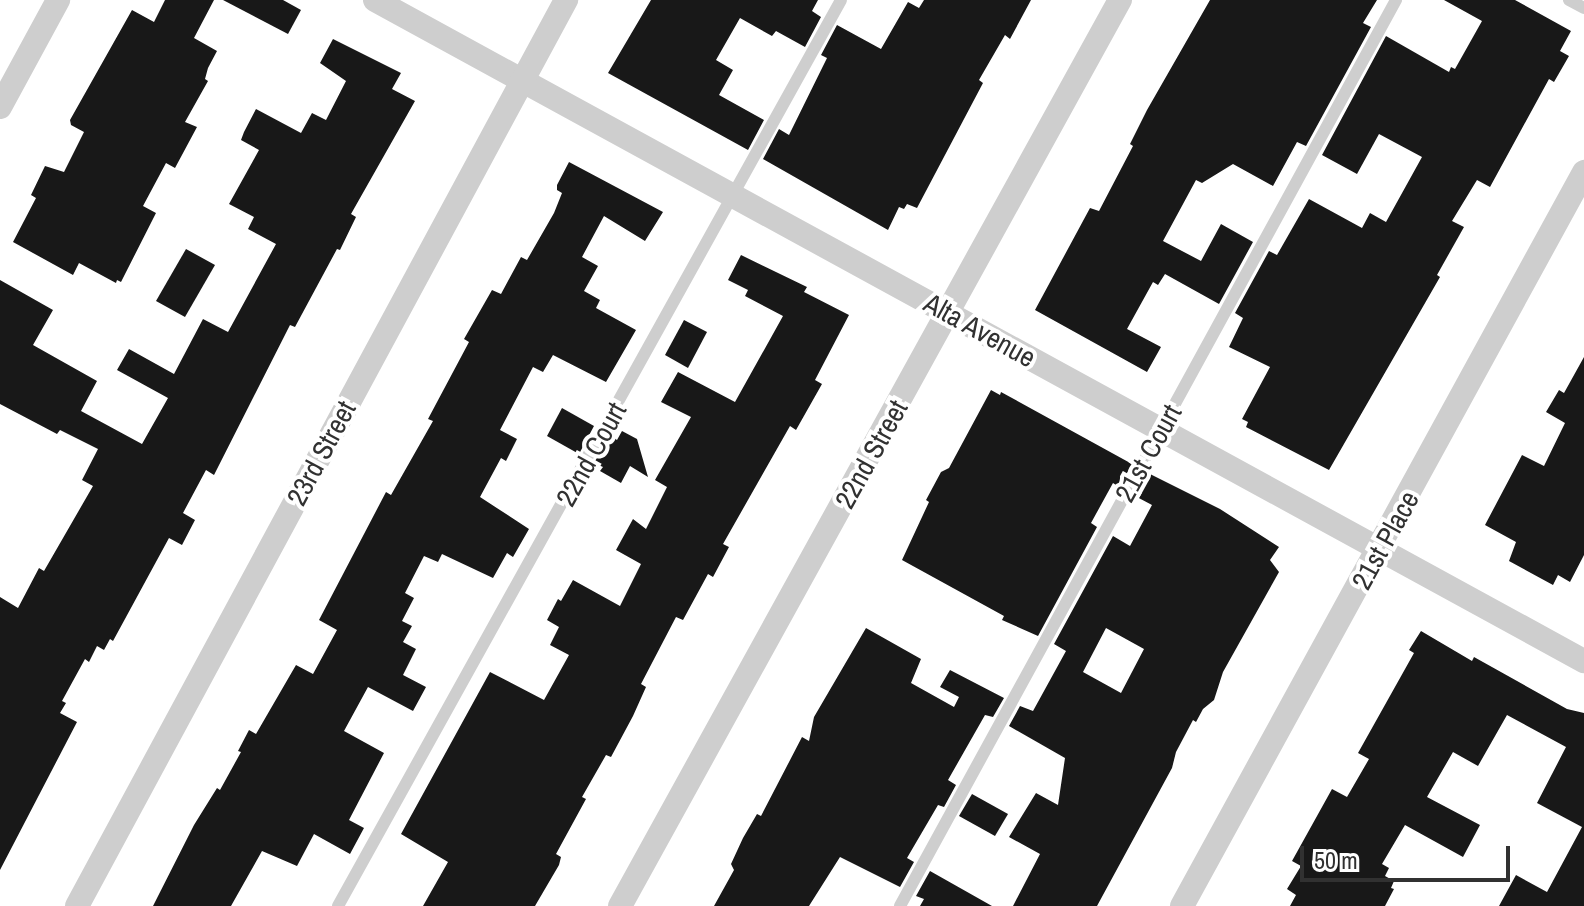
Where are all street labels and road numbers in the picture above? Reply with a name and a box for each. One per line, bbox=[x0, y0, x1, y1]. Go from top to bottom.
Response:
street label: Alta Avenue bbox=[918, 285, 1042, 375]
street label: 22nd Street bbox=[828, 394, 914, 514]
street label: 23rd Street bbox=[280, 395, 362, 511]
street label: 22nd Court bbox=[549, 396, 633, 512]
street label: 21st Court bbox=[1108, 399, 1188, 507]
street label: 21st Place bbox=[1344, 485, 1426, 595]

